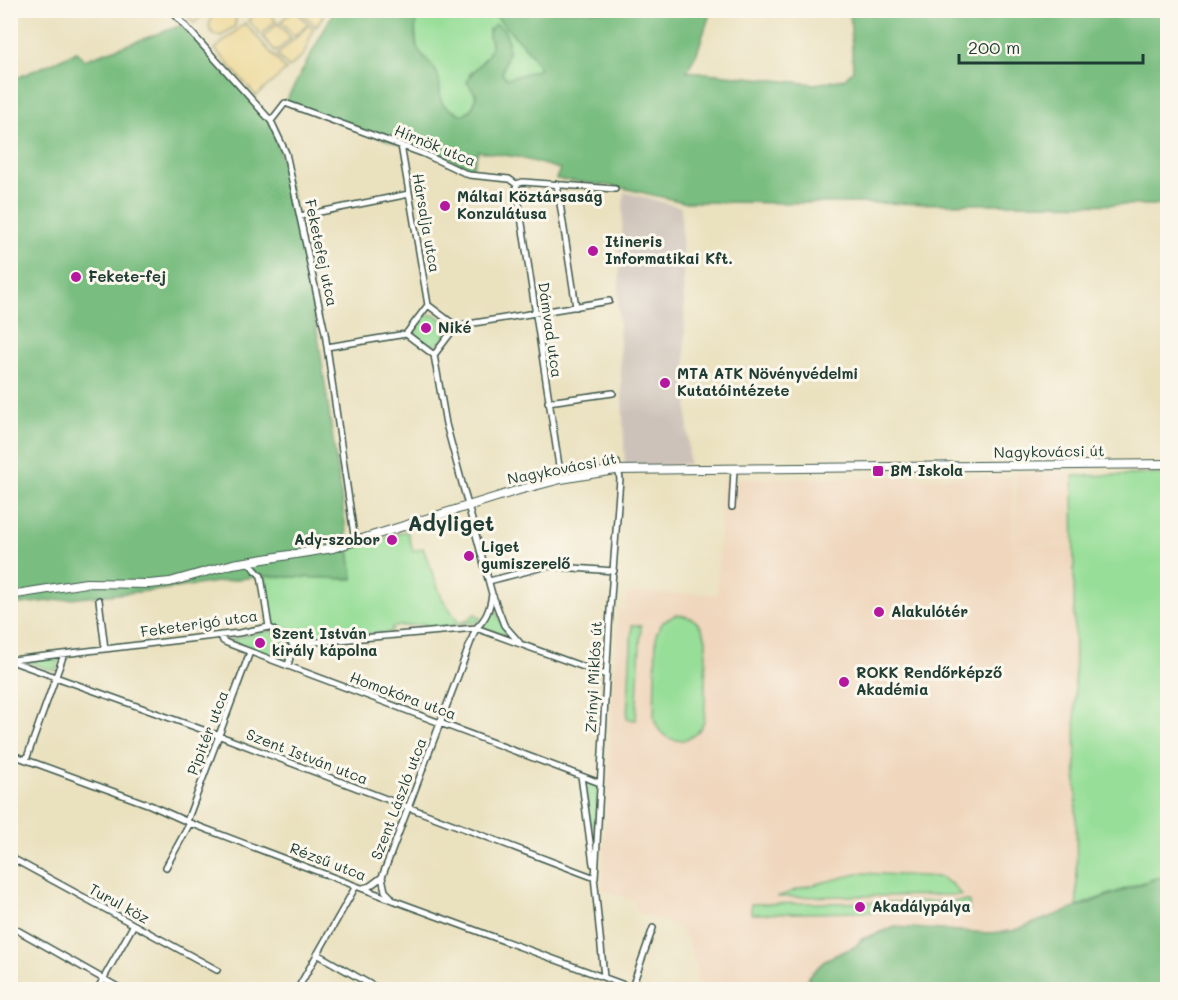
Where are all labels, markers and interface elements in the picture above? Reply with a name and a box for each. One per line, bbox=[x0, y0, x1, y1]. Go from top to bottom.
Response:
scale bar bbox=[959, 27, 1144, 65]
text: 200 m bbox=[968, 35, 1020, 59]
street label: Hírnök utca bbox=[392, 120, 479, 170]
street label: Hársalja utca bbox=[408, 172, 446, 274]
place label: Máltai Köztársaság Konzulátusa bbox=[457, 186, 602, 223]
street label: Feketefej utca bbox=[301, 198, 343, 308]
marker: Máltai Köztársaság Konzulátusa bbox=[438, 199, 452, 213]
place label: Itineris Informatikai Kft. bbox=[605, 231, 733, 268]
marker: Itineris Informatikai Kft. bbox=[586, 244, 600, 258]
place label: Fekete-fej bbox=[88, 266, 167, 286]
marker: Fekete-fej bbox=[69, 270, 83, 284]
street label: Dámvad utca bbox=[534, 281, 568, 379]
place label: Niké bbox=[438, 317, 472, 337]
marker: Niké bbox=[419, 321, 433, 335]
place label: MTA ATK Növényvédelmi Kutatóintézete bbox=[677, 363, 858, 400]
marker: MTA ATK Növényvédelmi Kutatóintézete bbox=[658, 376, 672, 390]
street label: Nagykovácsi út bbox=[993, 440, 1105, 462]
street label: Nagykovácsi út bbox=[506, 448, 618, 488]
place label: BM Iskola bbox=[890, 460, 963, 480]
marker: BM Iskola bbox=[871, 464, 885, 478]
district label: Adyliget bbox=[408, 509, 494, 537]
place label: Ady-szobor bbox=[294, 529, 380, 549]
marker: Ady-szobor bbox=[385, 533, 399, 547]
place label: Liget gumiszerelő bbox=[481, 536, 570, 573]
marker: Liget gumiszerelő bbox=[462, 549, 476, 563]
place label: Alakulótér bbox=[891, 601, 968, 621]
street label: Feketerigó utca bbox=[139, 605, 259, 641]
marker: Alakulótér bbox=[872, 605, 886, 619]
street label: Zrínyi Miklós út bbox=[580, 621, 606, 733]
place label: Szent István király kápolna bbox=[272, 623, 377, 660]
marker: Szent István király kápolna bbox=[253, 636, 267, 650]
place label: ROKK Rendőrképző Akadémia bbox=[856, 662, 1002, 699]
street label: Homokóra utca bbox=[347, 667, 459, 724]
marker: ROKK Rendőrképző Akadémia bbox=[837, 675, 851, 689]
street label: Pipitér utca bbox=[182, 688, 232, 778]
street label: Szent István utca bbox=[244, 724, 371, 789]
street label: Szent László utca bbox=[366, 735, 431, 862]
street label: Rézsű utca bbox=[287, 837, 370, 885]
street label: Turul köz bbox=[86, 878, 153, 928]
place label: Akadálypálya bbox=[872, 896, 971, 916]
marker: Akadálypálya bbox=[853, 900, 867, 914]

